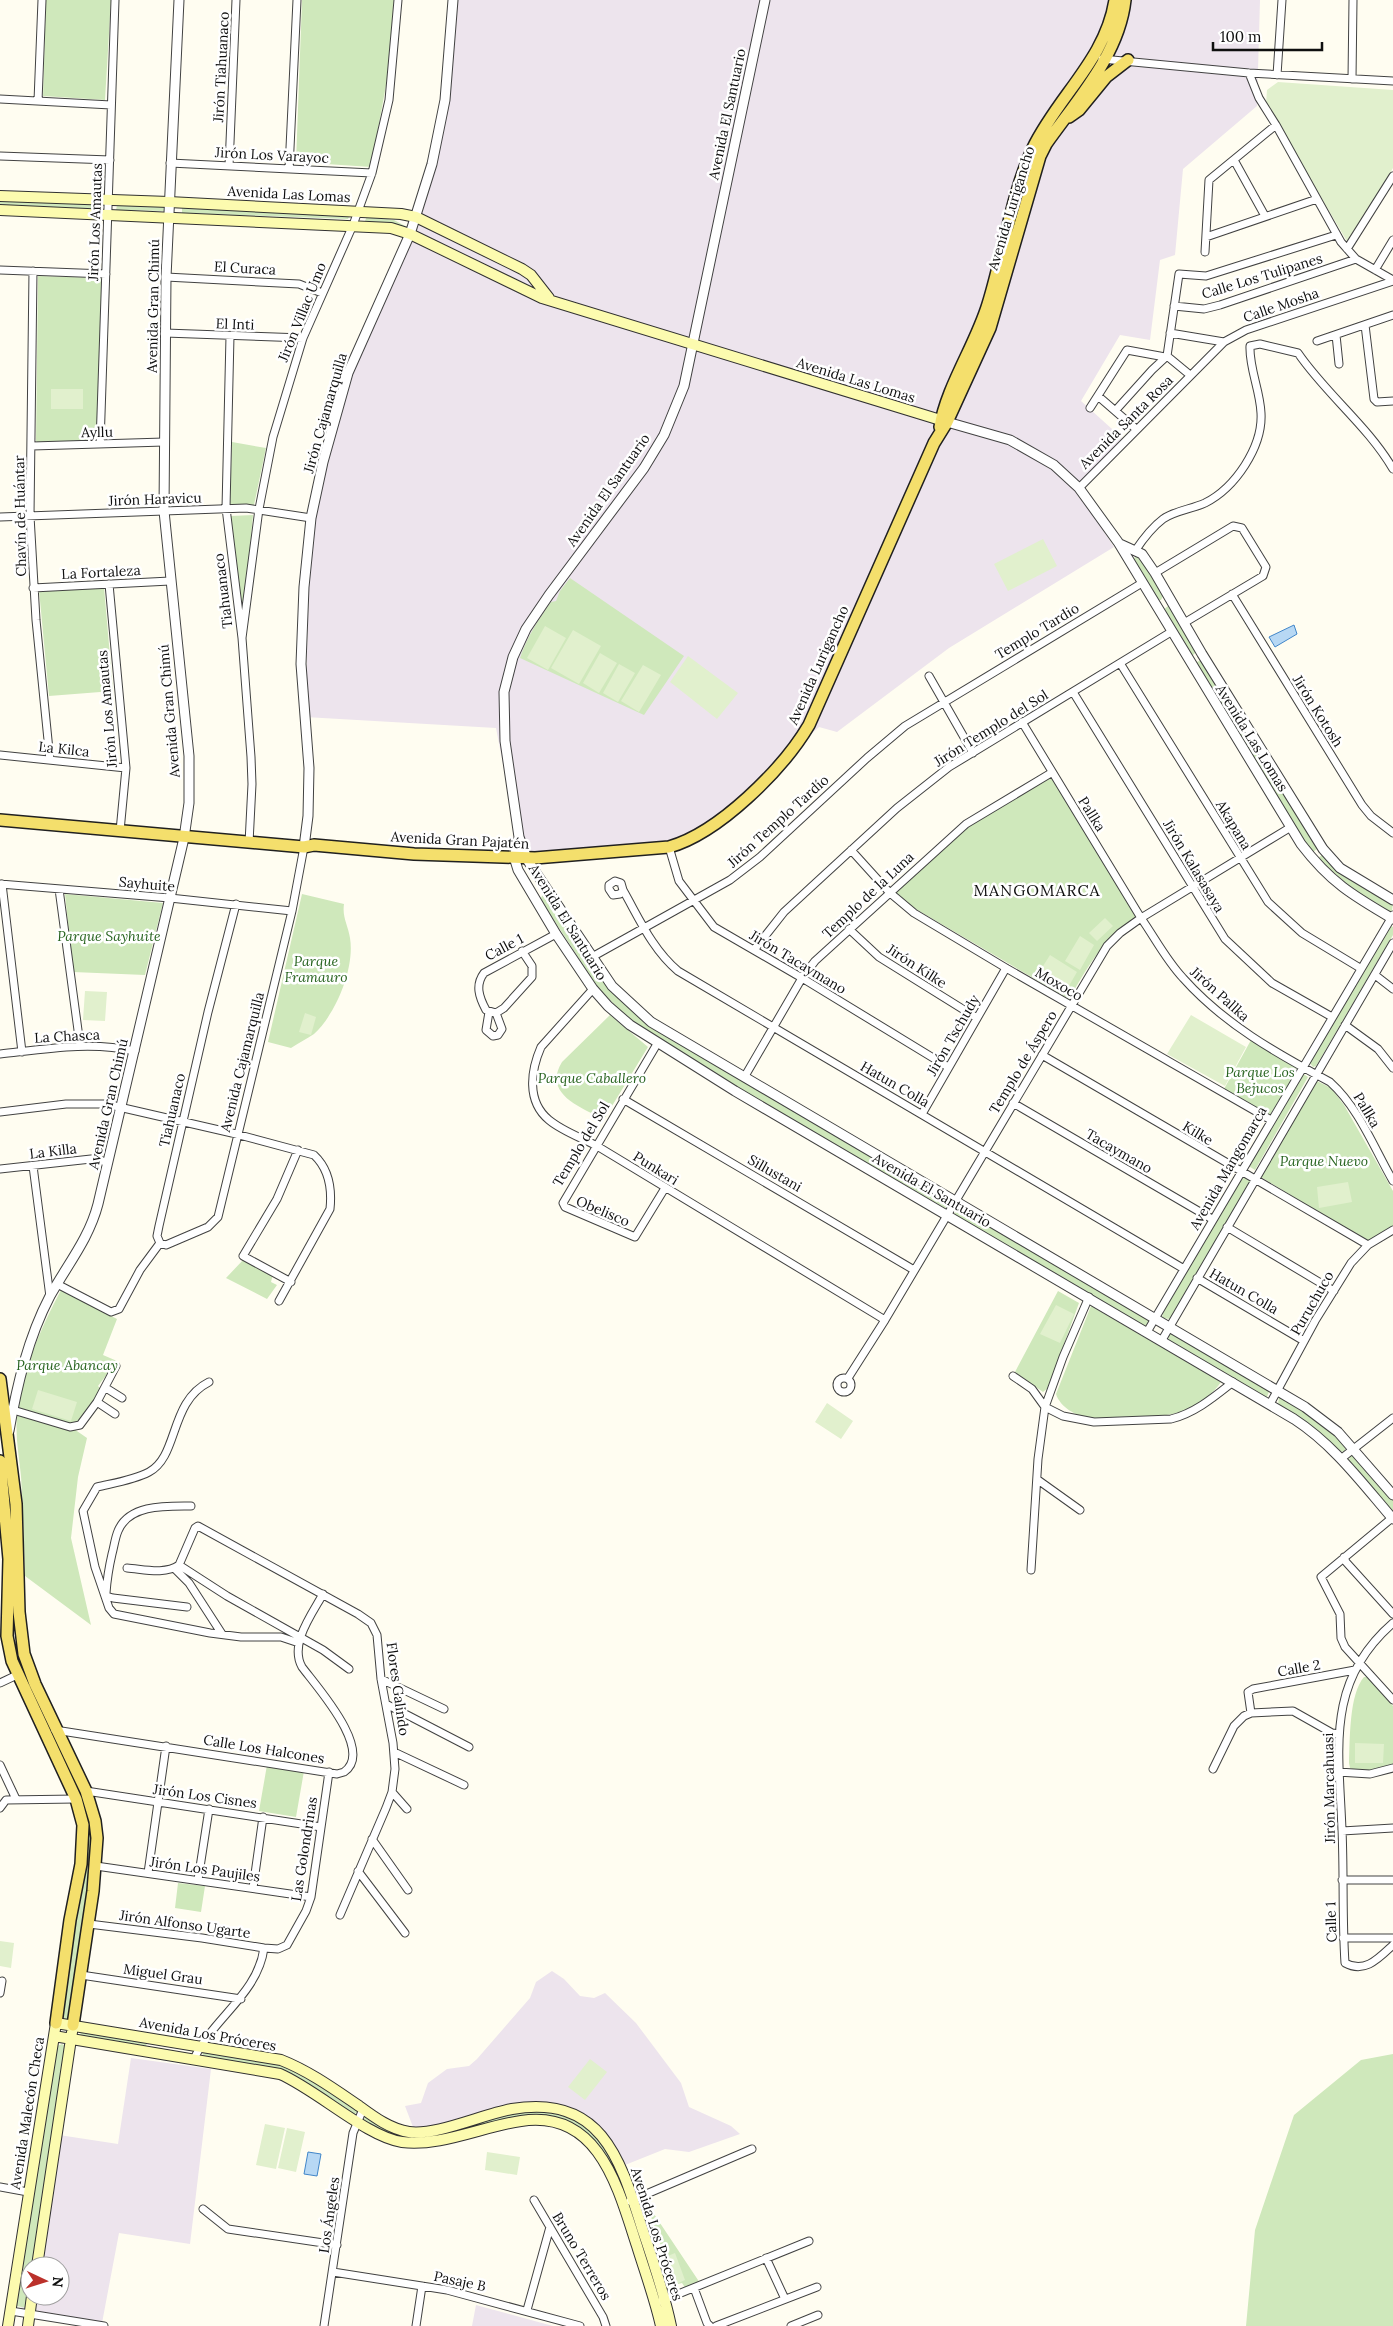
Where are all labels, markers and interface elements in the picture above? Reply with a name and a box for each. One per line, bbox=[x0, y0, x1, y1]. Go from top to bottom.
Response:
street label: Jirón Tiahuanaco bbox=[209, 11, 233, 124]
scale bar bbox=[1213, 20, 1322, 52]
text: 100 m bbox=[1220, 27, 1261, 46]
street label: Avenida El Santuario bbox=[704, 47, 750, 182]
street label: Jirón Los Varayoc bbox=[214, 143, 329, 167]
street label: Avenida Lurigancho bbox=[983, 144, 1038, 273]
street label: Jirón Los Amautas bbox=[84, 163, 106, 282]
street label: Avenida Las Lomas bbox=[226, 182, 351, 206]
street label: Avenida Gran Chimú bbox=[143, 239, 163, 374]
street label: Calle Los Tulipanes bbox=[1199, 249, 1325, 303]
street label: El Curaca bbox=[213, 257, 277, 279]
street label: Jirón Villac Umo bbox=[274, 260, 330, 365]
street label: Calle Mosha bbox=[1241, 284, 1321, 326]
street label: El Inti bbox=[215, 314, 255, 334]
street label: Jirón Cajamarquilla bbox=[299, 351, 351, 476]
street label: Avenida Las Lomas bbox=[794, 353, 917, 407]
street label: Avenida Santa Rosa bbox=[1075, 371, 1177, 473]
street label: Ayllu bbox=[80, 423, 113, 441]
street label: Avenida El Santuario bbox=[562, 430, 654, 551]
street label: Chavín de Huántar bbox=[10, 455, 30, 577]
street label: Jirón Haravicu bbox=[107, 488, 202, 510]
street label: Tiahuanaco bbox=[209, 552, 237, 630]
street label: La Fortaleza bbox=[61, 561, 141, 583]
street label: Templo Tardio bbox=[992, 599, 1082, 663]
street label: Avenida Lurigancho bbox=[783, 603, 852, 728]
street label: Avenida Gran Chimú bbox=[154, 644, 184, 779]
street label: Jirón Los Amautas bbox=[93, 650, 121, 769]
street label: Jirón Kotosh bbox=[1288, 671, 1347, 750]
street label: Avenida Las Lomas bbox=[1211, 680, 1292, 795]
street label: Jirón Templo del Sol bbox=[930, 685, 1052, 771]
street label: La Kilca bbox=[38, 737, 90, 761]
street label: Jirón Templo Tardío bbox=[723, 771, 832, 872]
street label: Pallka bbox=[1074, 793, 1110, 835]
street label: Akapana bbox=[1212, 796, 1256, 853]
street label: Jirón Kalasasaya bbox=[1159, 815, 1229, 916]
street label: Avenida Gran Pajatén bbox=[389, 827, 530, 853]
street label: Templo de la Luna bbox=[818, 848, 918, 942]
street label: Avenida El Santuario bbox=[524, 860, 611, 983]
street label: Sayhuite bbox=[118, 873, 176, 895]
district label: MANGOMARCA bbox=[973, 880, 1101, 900]
street label: Jirón Tacaymano bbox=[746, 926, 850, 998]
park label: Parque Sayhuite bbox=[57, 927, 161, 945]
street label: Calle 1 bbox=[482, 929, 526, 965]
street label: Jirón Kilke bbox=[883, 939, 951, 992]
park label: Parque Framauro bbox=[284, 952, 348, 986]
street label: Jirón Pallka bbox=[1186, 962, 1253, 1025]
street label: Moxoco bbox=[1032, 963, 1086, 1005]
street label: Avenida Cajamarquilla bbox=[216, 990, 268, 1135]
street label: Jirón Tschudy bbox=[922, 991, 984, 1080]
street label: Templo de Áspero bbox=[985, 1007, 1061, 1117]
street label: La Chasca bbox=[34, 1025, 100, 1047]
street label: Avenida Gran Chimú bbox=[84, 1037, 132, 1172]
street label: Hatun Colla bbox=[857, 1057, 933, 1111]
park label: Parque Los Bejucos bbox=[1225, 1063, 1295, 1097]
park label: Parque Caballero bbox=[538, 1069, 646, 1087]
street label: Tiahuanaco bbox=[155, 1071, 189, 1149]
street label: Pallka bbox=[1350, 1089, 1384, 1131]
street label: Templo del Sol bbox=[549, 1098, 613, 1190]
street label: Avenida Mangomarca bbox=[1185, 1103, 1271, 1234]
street label: Kilke bbox=[1180, 1117, 1217, 1149]
street label: Tacaymano bbox=[1082, 1125, 1156, 1177]
street label: La Killa bbox=[28, 1139, 78, 1163]
street label: Punkari bbox=[630, 1147, 682, 1189]
street label: Avenida El Santuario bbox=[869, 1148, 994, 1231]
street label: Sillustani bbox=[745, 1150, 805, 1196]
park label: Parque Nuevo bbox=[1280, 1152, 1368, 1170]
street label: Obelisco bbox=[573, 1192, 633, 1230]
street label: Hatun Colla bbox=[1206, 1264, 1282, 1318]
street label: Puruchuco bbox=[1286, 1268, 1338, 1338]
park label: Parque Abancay bbox=[16, 1356, 118, 1374]
street label: Flores Galindo bbox=[383, 1641, 413, 1737]
street label: Calle 2 bbox=[1276, 1655, 1322, 1681]
street label: Calle Los Halcones bbox=[202, 1731, 326, 1767]
street label: Jirón Marcahuasi bbox=[1319, 1733, 1339, 1844]
street label: Jirón Los Cisnes bbox=[151, 1780, 258, 1812]
street label: Las Golondrinas bbox=[287, 1795, 321, 1903]
street label: Jirón Los Paujiles bbox=[148, 1852, 261, 1886]
street label: Calle 1 bbox=[1321, 1901, 1341, 1943]
street label: Jirón Alfonso Ugarte bbox=[117, 1906, 252, 1942]
street label: Miguel Grau bbox=[122, 1960, 204, 1988]
street label: Avenida Los Próceres bbox=[137, 2013, 278, 2055]
street label: Avenida Malecón Checa bbox=[6, 2035, 48, 2192]
street label: Avenida Los Próceres bbox=[627, 2164, 687, 2303]
street label: Los Ángeles bbox=[315, 2176, 343, 2254]
street label: Bruno Terreros bbox=[549, 2209, 615, 2303]
north arrow bbox=[20, 2256, 70, 2306]
street label: Pasaje B bbox=[432, 2267, 488, 2295]
text: N bbox=[49, 2276, 67, 2288]

